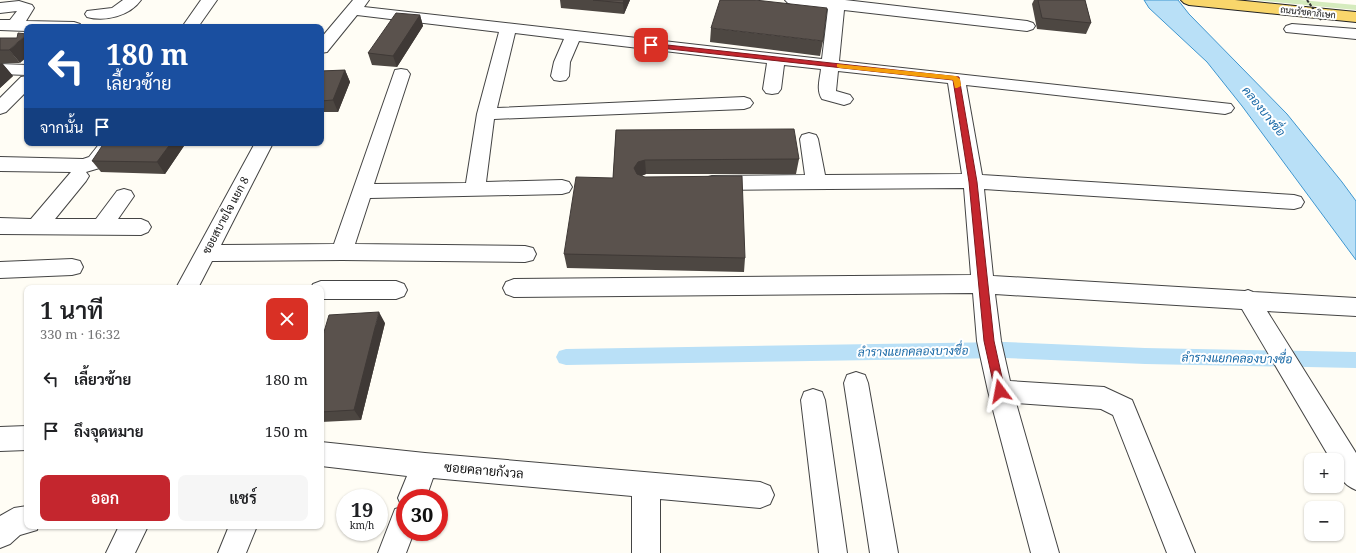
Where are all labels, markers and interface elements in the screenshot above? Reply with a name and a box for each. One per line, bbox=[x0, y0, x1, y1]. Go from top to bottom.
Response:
street label: ถนนรัชดาภิเษก bbox=[1280, 3, 1336, 21]
pin bbox=[634, 28, 668, 62]
icon: arrive bbox=[640, 34, 662, 56]
text: 180 m bbox=[106, 35, 188, 73]
icon: left bbox=[40, 40, 92, 92]
text: เลี้ยวซ้าย bbox=[106, 71, 172, 95]
water label: คลองบางซื่อ bbox=[1238, 81, 1291, 140]
icon: arrive bbox=[91, 116, 113, 138]
text: จากนั้น bbox=[40, 117, 83, 137]
street label: ซอยสบายใจ แยก 8 bbox=[198, 174, 252, 256]
text: 1 นาที bbox=[40, 293, 103, 326]
button: close bbox=[266, 298, 308, 340]
text: 330 m · 16:32 bbox=[40, 325, 120, 343]
water label: ลำรางแยกคลองบางซื่อ bbox=[857, 340, 968, 360]
water label: ลำรางแยกคลองบางซื่อ bbox=[1182, 347, 1293, 367]
icon: left bbox=[40, 368, 62, 390]
text: เลี้ยวซ้าย bbox=[74, 369, 131, 389]
text: 180 m bbox=[265, 369, 308, 389]
position arrow bbox=[979, 370, 1021, 412]
icon: arrive bbox=[40, 420, 62, 442]
text: ถึงจุดหมาย bbox=[74, 421, 144, 441]
text: 150 m bbox=[265, 421, 308, 441]
map controls bbox=[1304, 453, 1344, 541]
button: + bbox=[1304, 453, 1344, 493]
street label: ซอยคลายกังวล bbox=[443, 458, 525, 482]
button: ออก bbox=[40, 475, 170, 521]
button: แชร์ bbox=[178, 475, 308, 521]
speed limit sign: 30 bbox=[396, 489, 448, 541]
text: 19 bbox=[351, 496, 373, 523]
button: − bbox=[1304, 501, 1344, 541]
text: km/h bbox=[350, 518, 374, 532]

